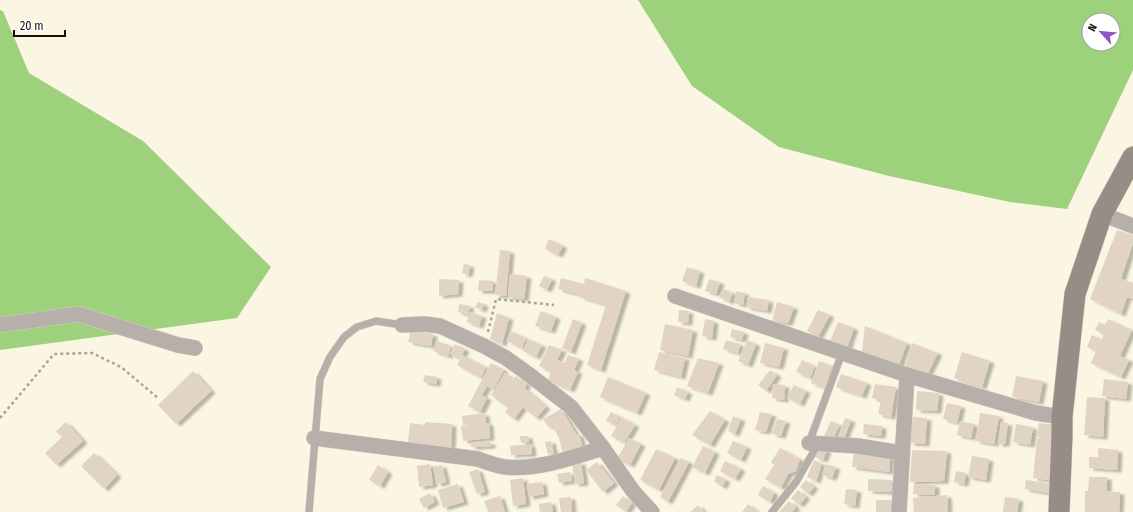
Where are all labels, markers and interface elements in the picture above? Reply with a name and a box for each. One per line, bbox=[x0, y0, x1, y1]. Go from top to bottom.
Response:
scale bar bbox=[14, 12, 65, 38]
north arrow bbox=[1081, 12, 1121, 52]
text: 20 m bbox=[20, 19, 44, 33]
text: N bbox=[1085, 22, 1100, 34]

